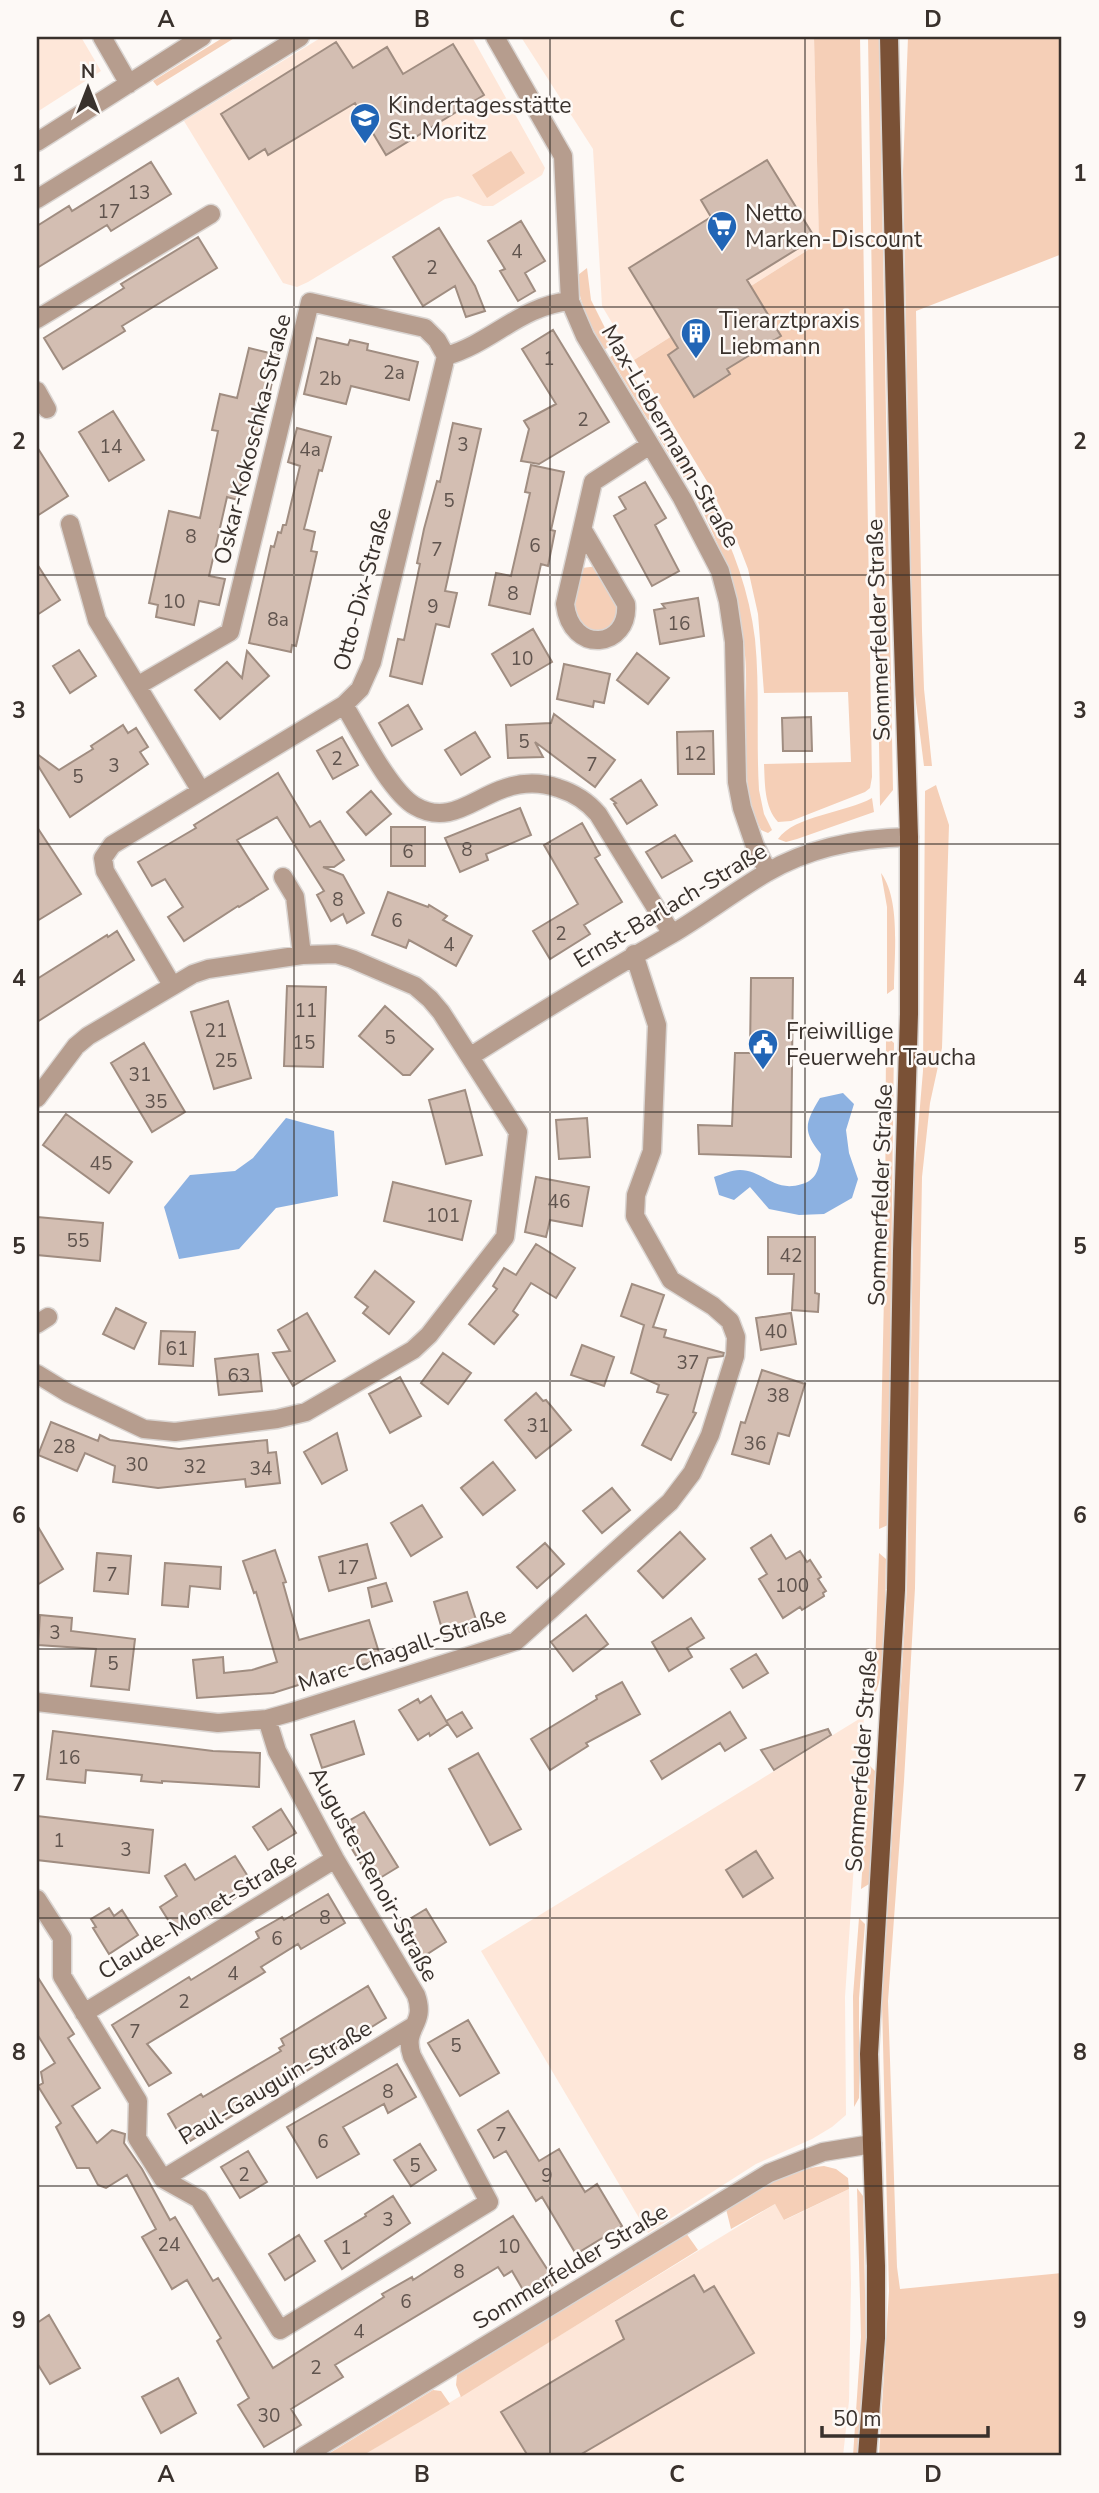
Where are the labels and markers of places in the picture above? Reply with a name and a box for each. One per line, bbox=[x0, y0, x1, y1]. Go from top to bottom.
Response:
place label: Kindertagesstätte St. Moritz bbox=[388, 90, 571, 147]
school or university icon: Kindertagesstätte St. Moritz bbox=[348, 101, 382, 145]
place label: Netto Marken-Discount bbox=[745, 198, 923, 255]
supermarket icon: Netto Marken-Discount bbox=[705, 209, 739, 253]
place label: Tierarztpraxis Liebmann bbox=[719, 305, 860, 362]
building icon: Tierarztpraxis Liebmann bbox=[679, 316, 713, 360]
place label: Freiwillige Feuerwehr Taucha bbox=[786, 1016, 976, 1073]
public building icon: Freiwillige Feuerwehr Taucha bbox=[746, 1027, 780, 1071]

